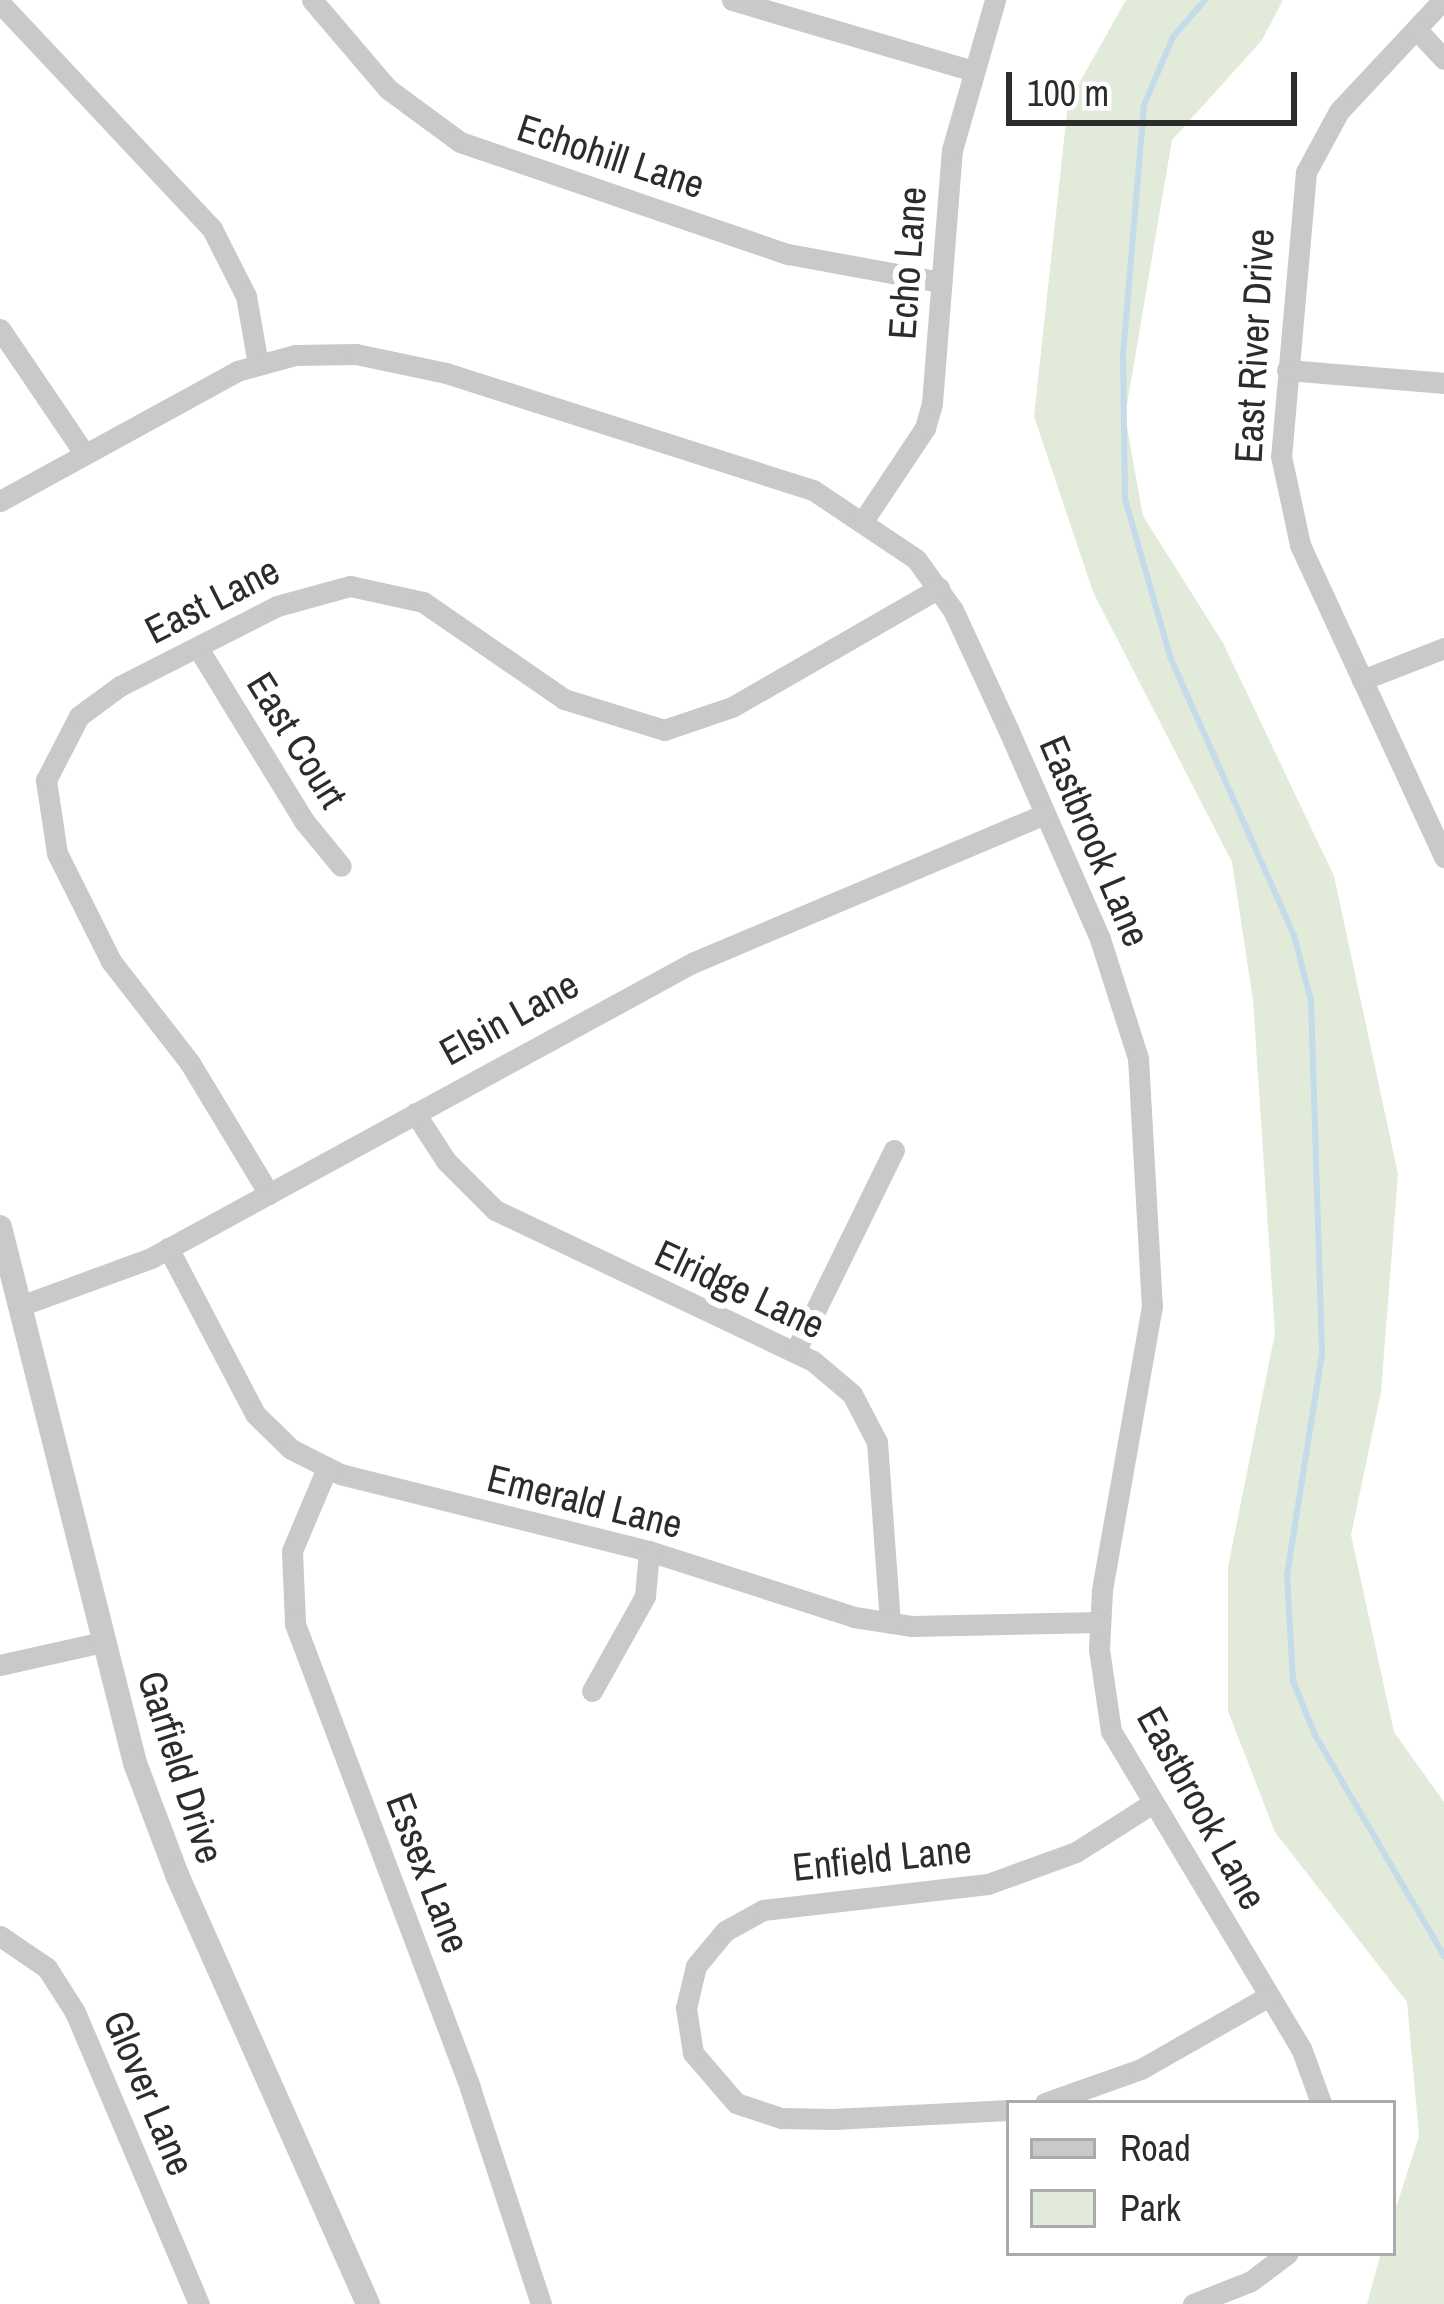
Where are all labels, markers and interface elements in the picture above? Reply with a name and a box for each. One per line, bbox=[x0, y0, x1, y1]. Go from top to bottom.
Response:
scale bar bbox=[1012, 48, 1303, 122]
text: 100 m bbox=[1027, 69, 1109, 117]
street label: Echohill Lane bbox=[512, 104, 710, 208]
street label: Echo Lane bbox=[878, 185, 936, 341]
street label: East River Drive bbox=[1224, 228, 1284, 464]
street label: East Lane bbox=[137, 546, 287, 654]
street label: East Court bbox=[237, 664, 357, 816]
street label: Eastbrook Lane bbox=[1030, 729, 1160, 953]
street label: Elsin Lane bbox=[432, 961, 586, 1075]
street label: Elridge Lane bbox=[648, 1229, 832, 1349]
street label: Emerald Lane bbox=[483, 1454, 687, 1548]
street label: Garfield Drive bbox=[128, 1665, 234, 1869]
street label: Eastbrook Lane bbox=[1127, 1699, 1277, 1917]
street label: Essex Lane bbox=[376, 1787, 480, 1959]
street label: Enfield Lane bbox=[790, 1825, 974, 1891]
street label: Glover Lane bbox=[93, 2004, 205, 2182]
legend bbox=[1006, 2100, 1396, 2256]
text: Road bbox=[1120, 2124, 1191, 2172]
text: Park bbox=[1120, 2184, 1181, 2232]

